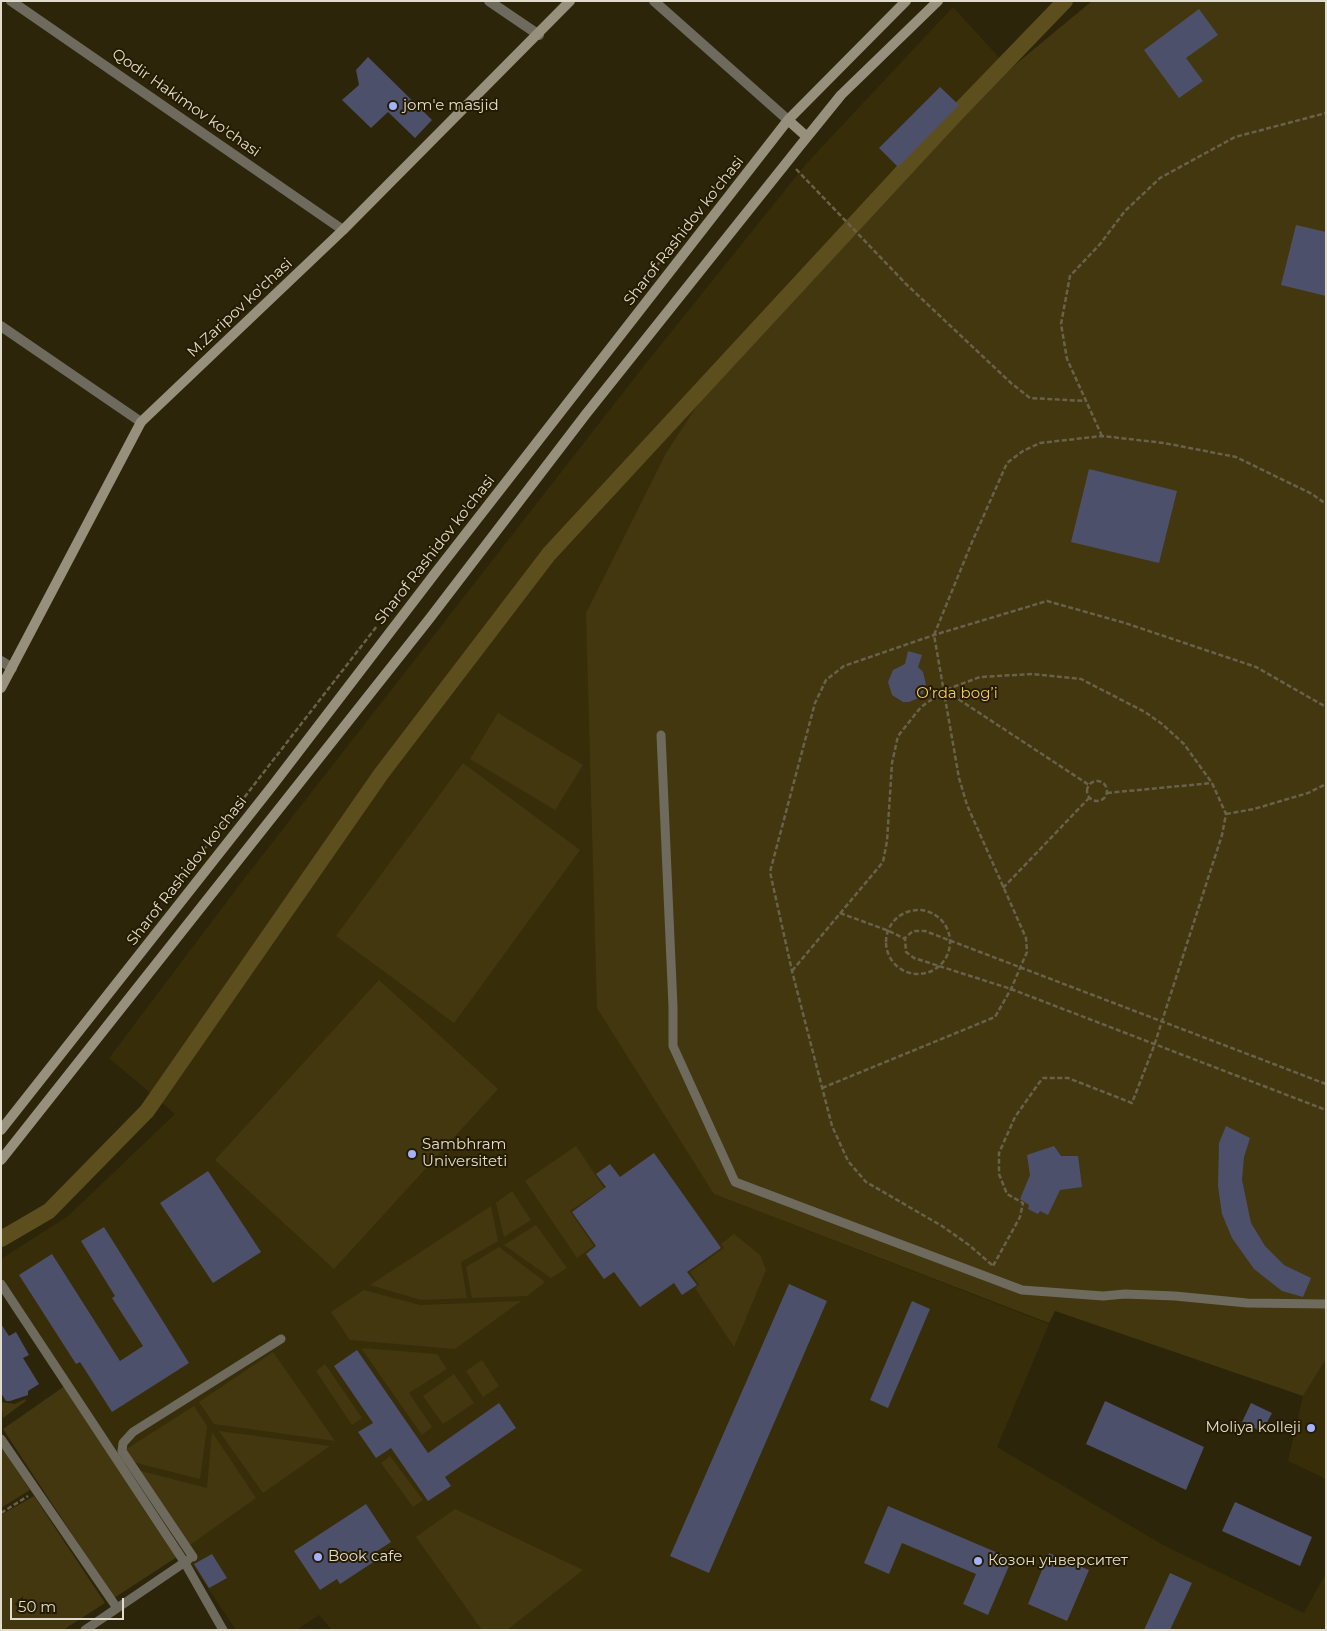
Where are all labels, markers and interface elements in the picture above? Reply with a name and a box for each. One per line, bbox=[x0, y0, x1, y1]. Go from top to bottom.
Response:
street label: Qodir Hakimov ko'chasi bbox=[108, 45, 264, 161]
place label: jom'e masjid bbox=[403, 97, 499, 115]
marker: jom'e masjid bbox=[387, 100, 399, 112]
street label: Sharof Rashidov ko'chasi bbox=[620, 153, 748, 309]
street label: M.Zaripov ko'chasi bbox=[184, 255, 296, 361]
street label: Sharof Rashidov ko'chasi bbox=[371, 472, 499, 628]
park label: O’rda bog’i bbox=[916, 685, 998, 703]
street label: Sharof Rashidov ko'chasi bbox=[123, 793, 251, 949]
place label: Sambhram Universiteti bbox=[422, 1136, 507, 1171]
marker: Sambhram Universiteti bbox=[406, 1148, 418, 1160]
place label: Moliya kolleji bbox=[1205, 1419, 1301, 1437]
marker: Moliya kolleji bbox=[1305, 1422, 1317, 1434]
place label: Book cafe bbox=[328, 1548, 402, 1566]
marker: Book cafe bbox=[312, 1551, 324, 1563]
place label: Козон унверситет bbox=[988, 1552, 1128, 1570]
marker: Козон унверситет bbox=[972, 1555, 984, 1567]
scale bar bbox=[12, 1588, 126, 1620]
text: 50 m bbox=[18, 1597, 56, 1616]

